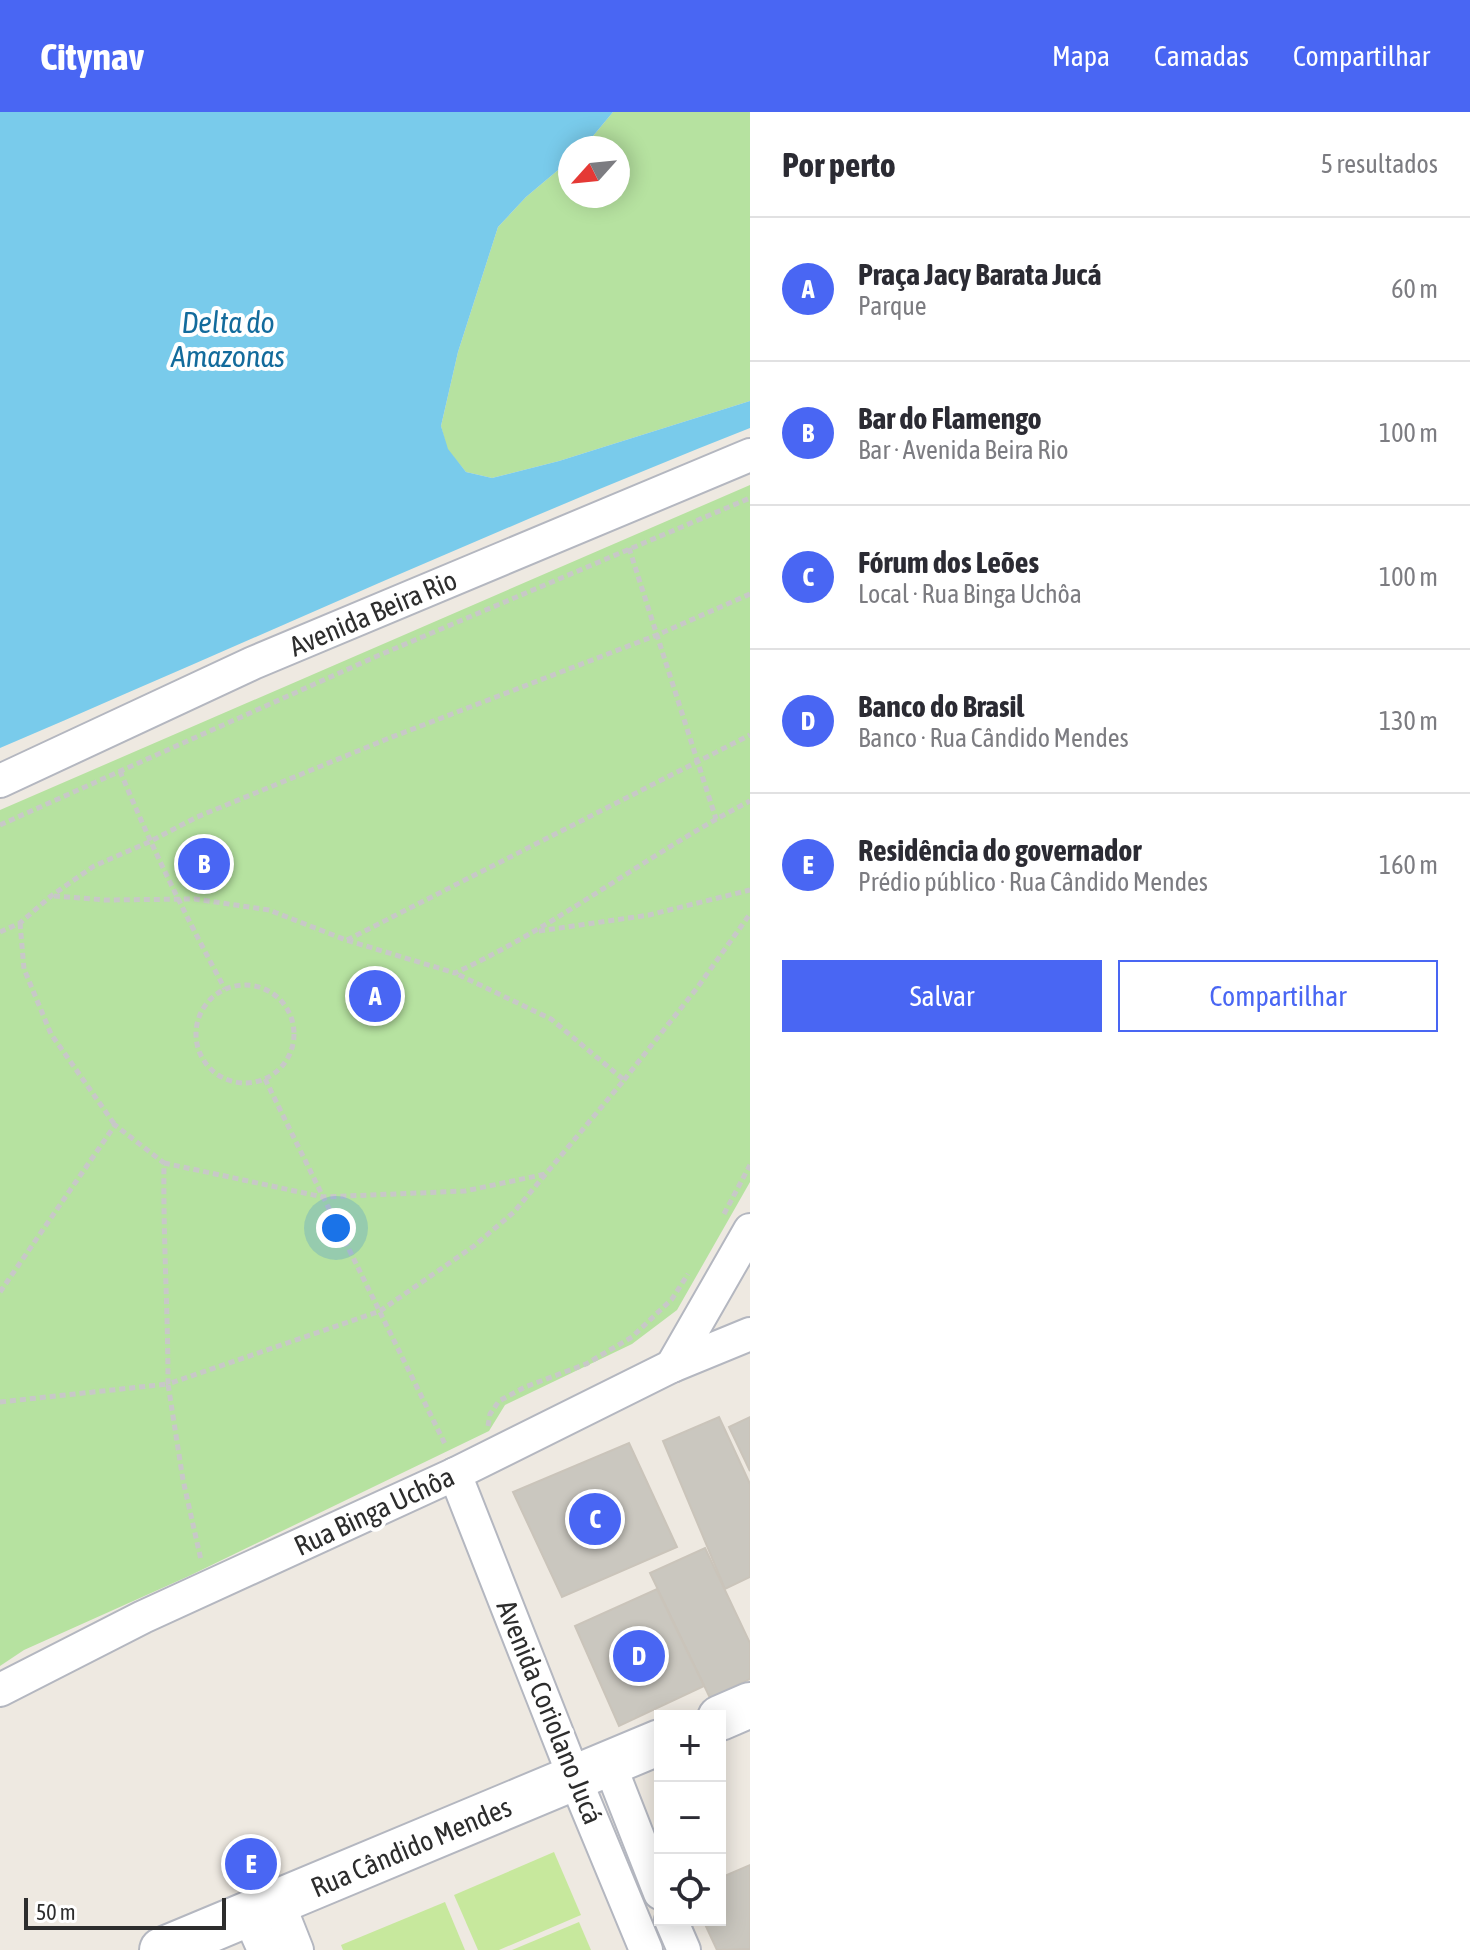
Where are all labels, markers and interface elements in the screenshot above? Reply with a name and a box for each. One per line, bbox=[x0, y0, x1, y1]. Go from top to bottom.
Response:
text: Citynav bbox=[40, 35, 144, 78]
text: Mapa bbox=[1052, 40, 1110, 72]
text: Camadas bbox=[1154, 40, 1249, 72]
text: Compartilhar bbox=[1293, 40, 1430, 72]
north arrow bbox=[558, 136, 630, 208]
text: Por perto bbox=[782, 145, 896, 184]
text: 5 resultados bbox=[1321, 149, 1438, 179]
text: Praça Jacy Barata Jucá bbox=[858, 257, 1101, 291]
text: A bbox=[802, 274, 814, 304]
text: 60 m bbox=[1391, 274, 1438, 304]
text: Parque bbox=[858, 291, 927, 321]
water label: Delta do Amazonas bbox=[170, 305, 285, 373]
text: Bar do Flamengo bbox=[858, 401, 1042, 435]
text: B bbox=[802, 418, 814, 448]
text: 100 m bbox=[1379, 418, 1438, 448]
text: Bar · Avenida Beira Rio bbox=[858, 435, 1068, 465]
text: Fórum dos Leões bbox=[858, 545, 1039, 579]
text: C bbox=[802, 562, 814, 592]
text: 100 m bbox=[1379, 562, 1438, 592]
street label: Avenida Beira Rio bbox=[285, 563, 461, 663]
text: Local · Rua Binga Uchôa bbox=[858, 579, 1082, 609]
text: Banco do Brasil bbox=[858, 689, 1024, 723]
text: D bbox=[801, 706, 815, 736]
text: 130 m bbox=[1379, 706, 1438, 736]
text: Banco · Rua Cândido Mendes bbox=[858, 723, 1129, 753]
text: Residência do governador bbox=[858, 833, 1141, 867]
pin: B bbox=[178, 834, 230, 894]
text: E bbox=[802, 850, 814, 880]
text: 160 m bbox=[1379, 850, 1438, 880]
text: Prédio público · Rua Cândido Mendes bbox=[858, 867, 1208, 897]
button: Salvar bbox=[782, 960, 1102, 1032]
button: Compartilhar bbox=[1118, 960, 1438, 1032]
pin: A bbox=[349, 966, 401, 1026]
your location bbox=[316, 1208, 356, 1248]
street label: Rua Binga Uchôa bbox=[289, 1460, 459, 1562]
pin: C bbox=[569, 1489, 621, 1549]
street label: Avenida Coriolano Jucá bbox=[491, 1596, 609, 1828]
pin: D bbox=[613, 1626, 665, 1686]
map controls bbox=[654, 1710, 726, 1926]
button: + bbox=[654, 1710, 726, 1782]
button: − bbox=[654, 1782, 726, 1854]
street label: Rua Cândido Mendes bbox=[306, 1790, 516, 1904]
pin: E bbox=[225, 1834, 277, 1894]
button: locate bbox=[654, 1854, 726, 1926]
scale bar bbox=[24, 1894, 226, 1930]
text: 50 m bbox=[36, 1899, 76, 1925]

